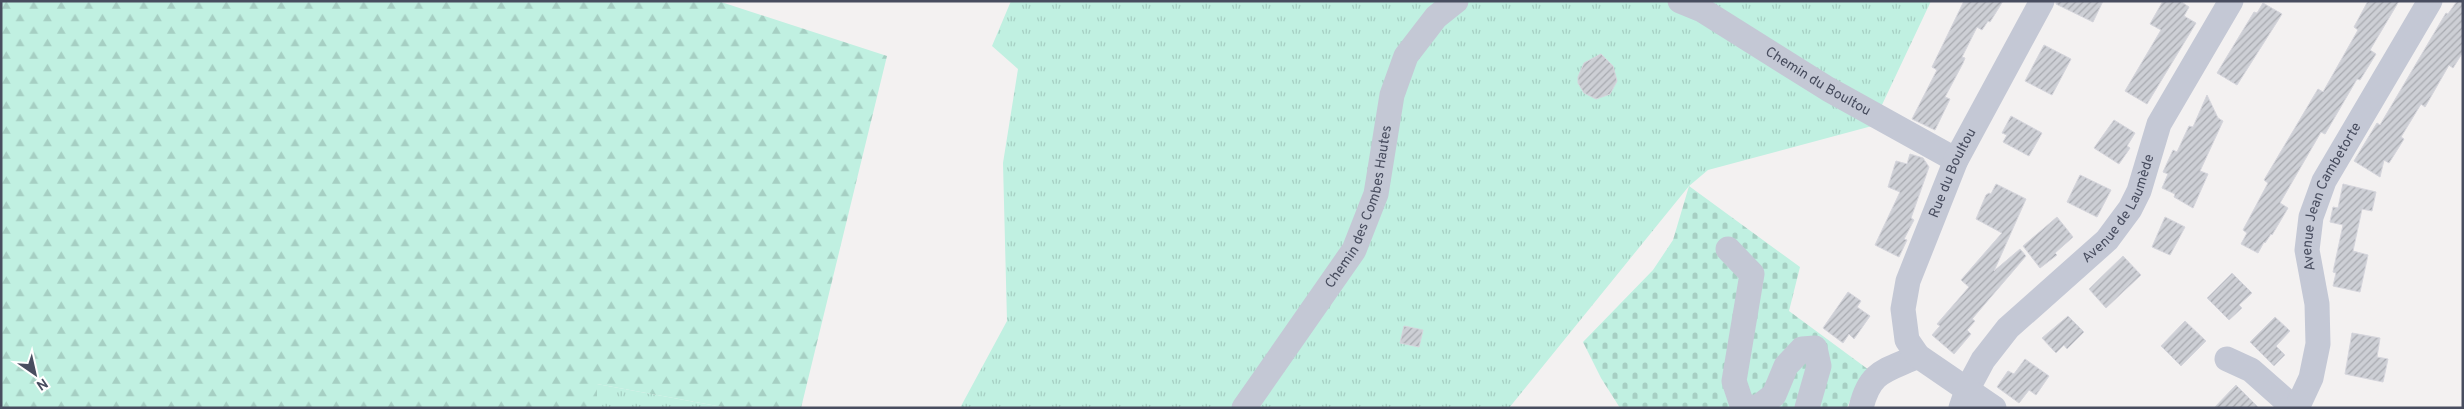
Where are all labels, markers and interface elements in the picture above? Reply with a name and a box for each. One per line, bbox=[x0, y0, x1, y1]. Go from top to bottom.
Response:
street label: Chemin du Boultou bbox=[1762, 43, 1874, 119]
street label: Avenue Jean Cambetorte bbox=[2298, 120, 2365, 273]
street label: Chemin des Combes Hautes bbox=[1321, 124, 1395, 292]
street label: Rue du Boultou bbox=[1925, 125, 1980, 220]
street label: Avenue de Laumède bbox=[2078, 152, 2158, 267]
north arrow bbox=[10, 349, 60, 399]
text: N bbox=[33, 374, 50, 393]

